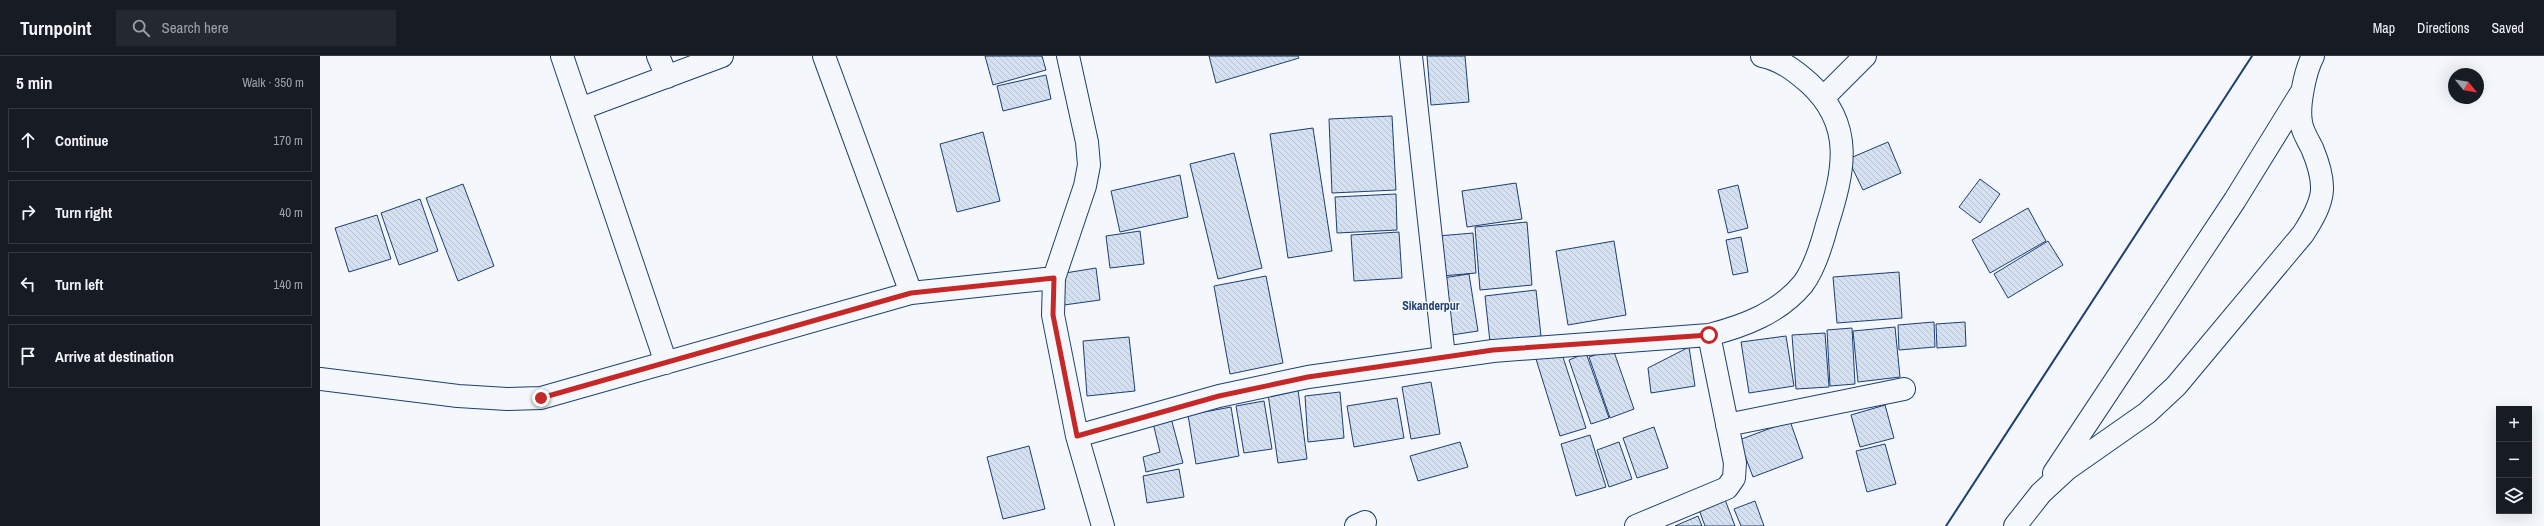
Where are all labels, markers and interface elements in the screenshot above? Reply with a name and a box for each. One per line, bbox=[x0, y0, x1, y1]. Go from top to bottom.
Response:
search box bbox=[116, 10, 396, 46]
text: Turnpoint bbox=[20, 15, 92, 41]
icon: search bbox=[130, 17, 152, 39]
text: Search here bbox=[162, 17, 229, 38]
text: Map bbox=[2373, 19, 2395, 37]
text: Directions bbox=[2417, 19, 2469, 37]
text: Saved bbox=[2491, 19, 2524, 37]
north arrow bbox=[2448, 68, 2484, 104]
text: 5 min bbox=[16, 71, 52, 94]
text: Walk · 350 m bbox=[242, 74, 304, 91]
icon: ahead bbox=[17, 129, 39, 151]
text: Continue bbox=[55, 130, 108, 151]
text: 170 m bbox=[273, 132, 303, 149]
icon: right bbox=[17, 201, 39, 223]
text: Turn right bbox=[55, 202, 112, 223]
text: 40 m bbox=[279, 204, 303, 221]
icon: left bbox=[17, 273, 39, 295]
text: Turn left bbox=[55, 274, 103, 295]
text: 140 m bbox=[273, 276, 303, 293]
district label: Sikanderpur bbox=[1402, 298, 1460, 314]
route start bbox=[1700, 326, 1718, 344]
icon: arrive bbox=[17, 345, 39, 367]
text: Arrive at destination bbox=[55, 346, 174, 367]
route end bbox=[532, 389, 550, 407]
map controls bbox=[2496, 406, 2532, 514]
button: + bbox=[2496, 406, 2532, 442]
button: − bbox=[2496, 442, 2532, 478]
button: layers bbox=[2496, 478, 2532, 514]

